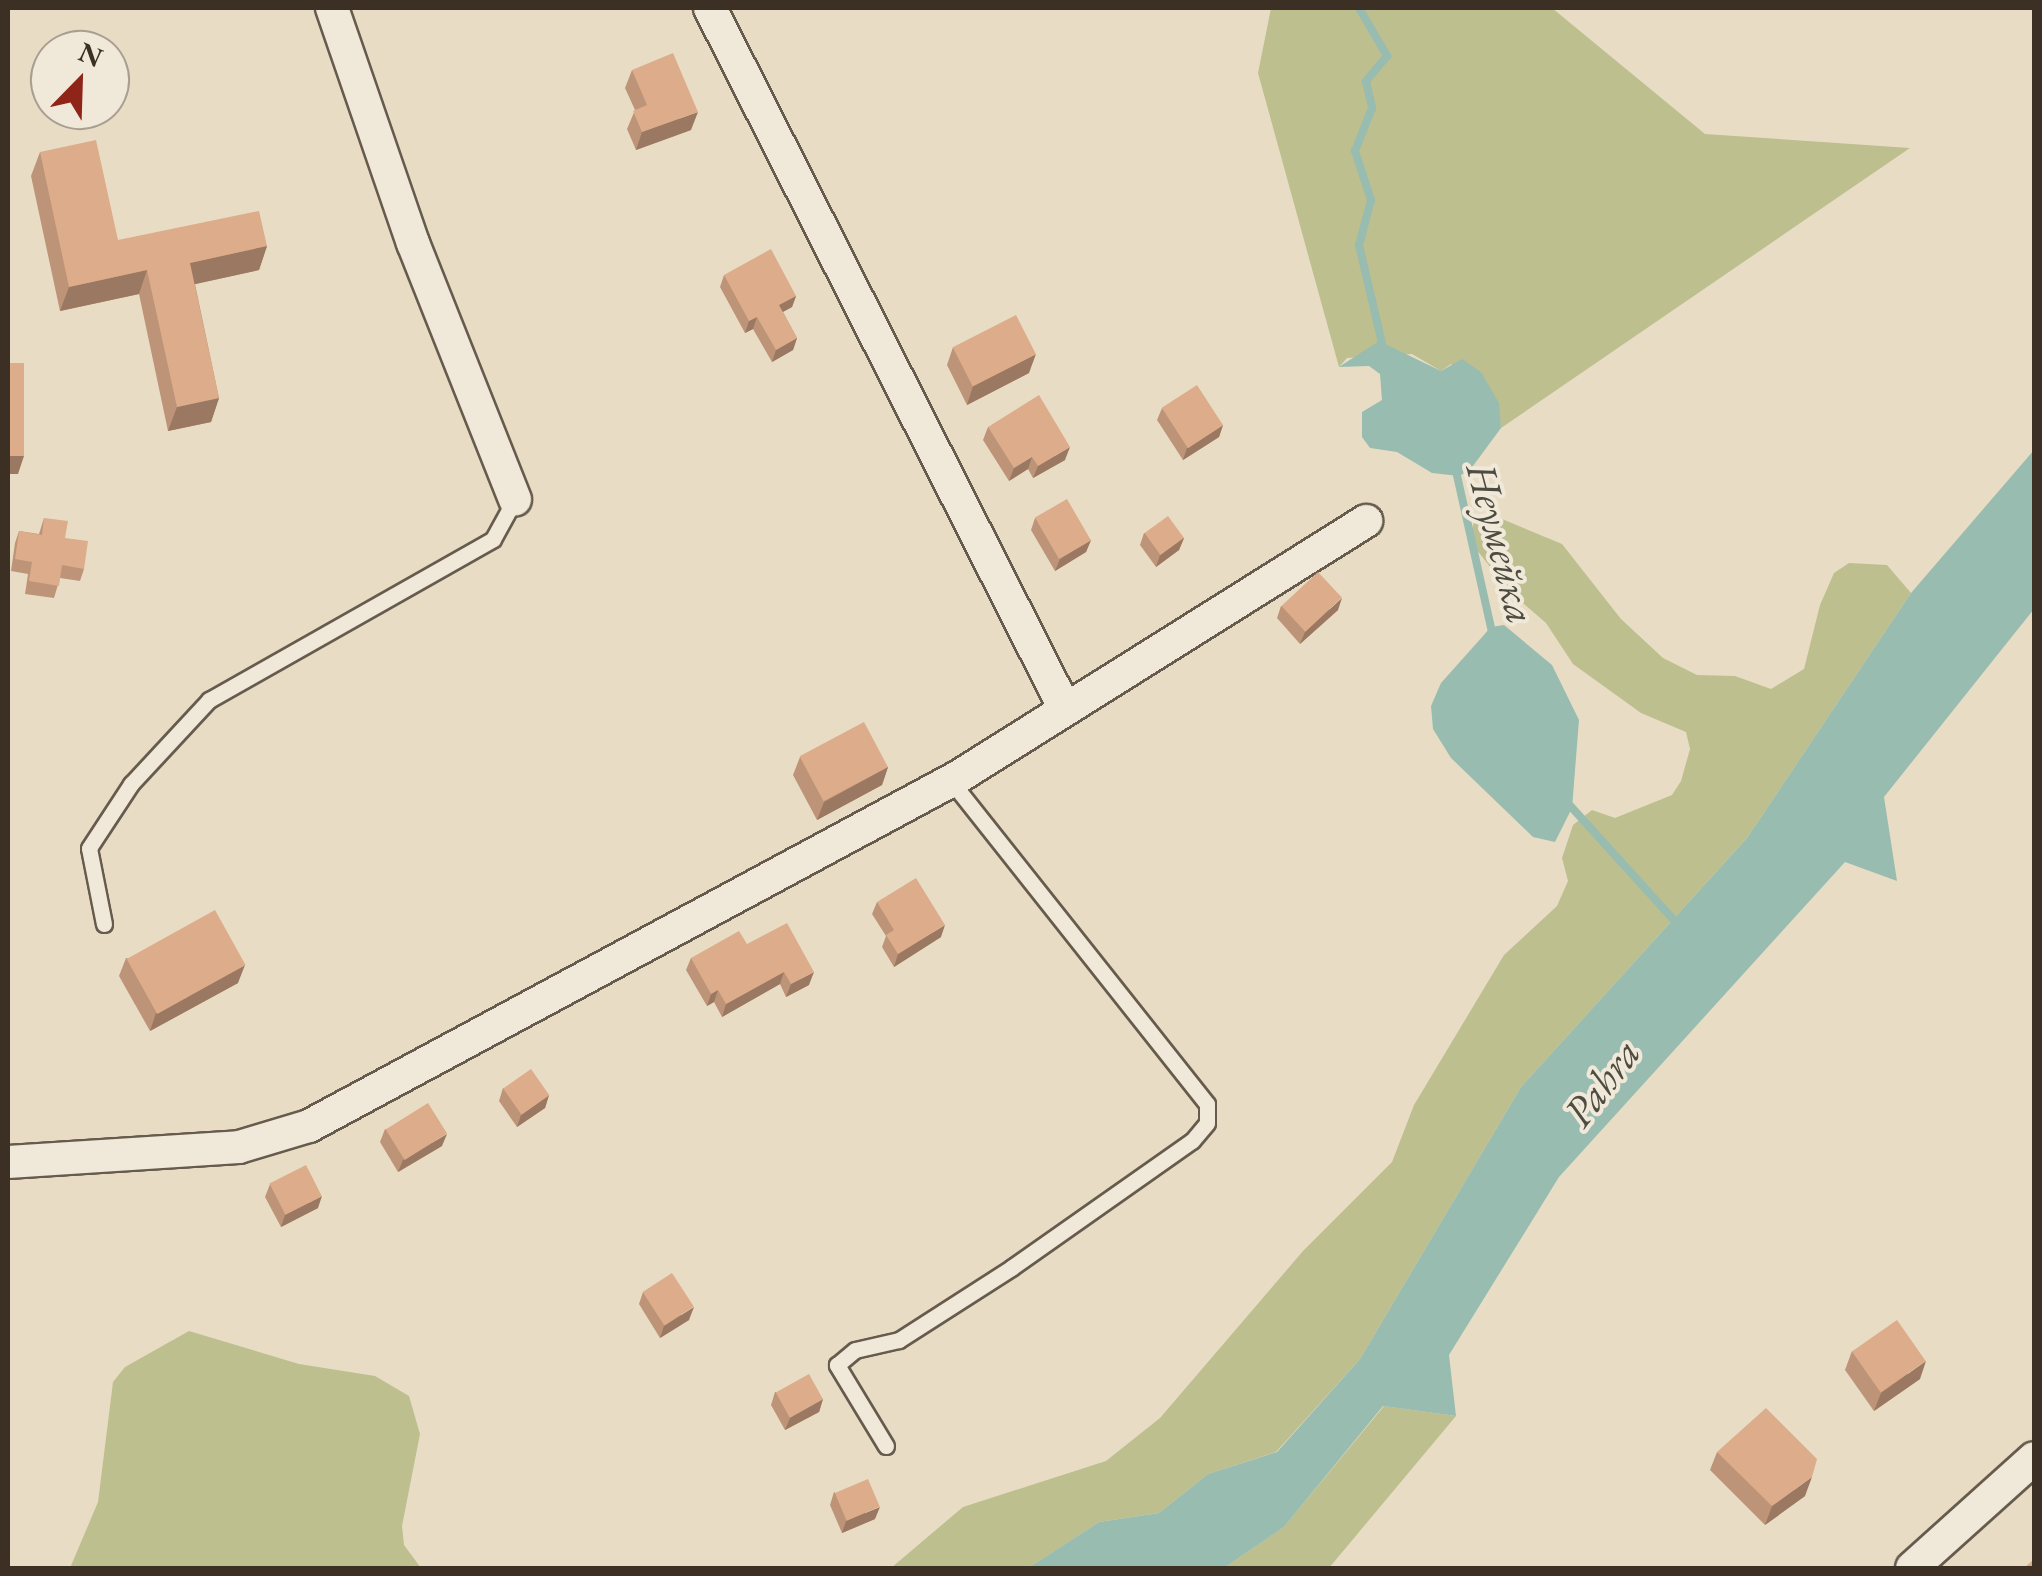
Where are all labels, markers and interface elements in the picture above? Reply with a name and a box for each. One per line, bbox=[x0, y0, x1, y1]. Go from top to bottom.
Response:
north arrow bbox=[30, 30, 130, 130]
text: N bbox=[73, 33, 108, 75]
water label: Неумейка bbox=[1455, 457, 1547, 629]
water label: Pahra bbox=[1553, 1029, 1651, 1137]

